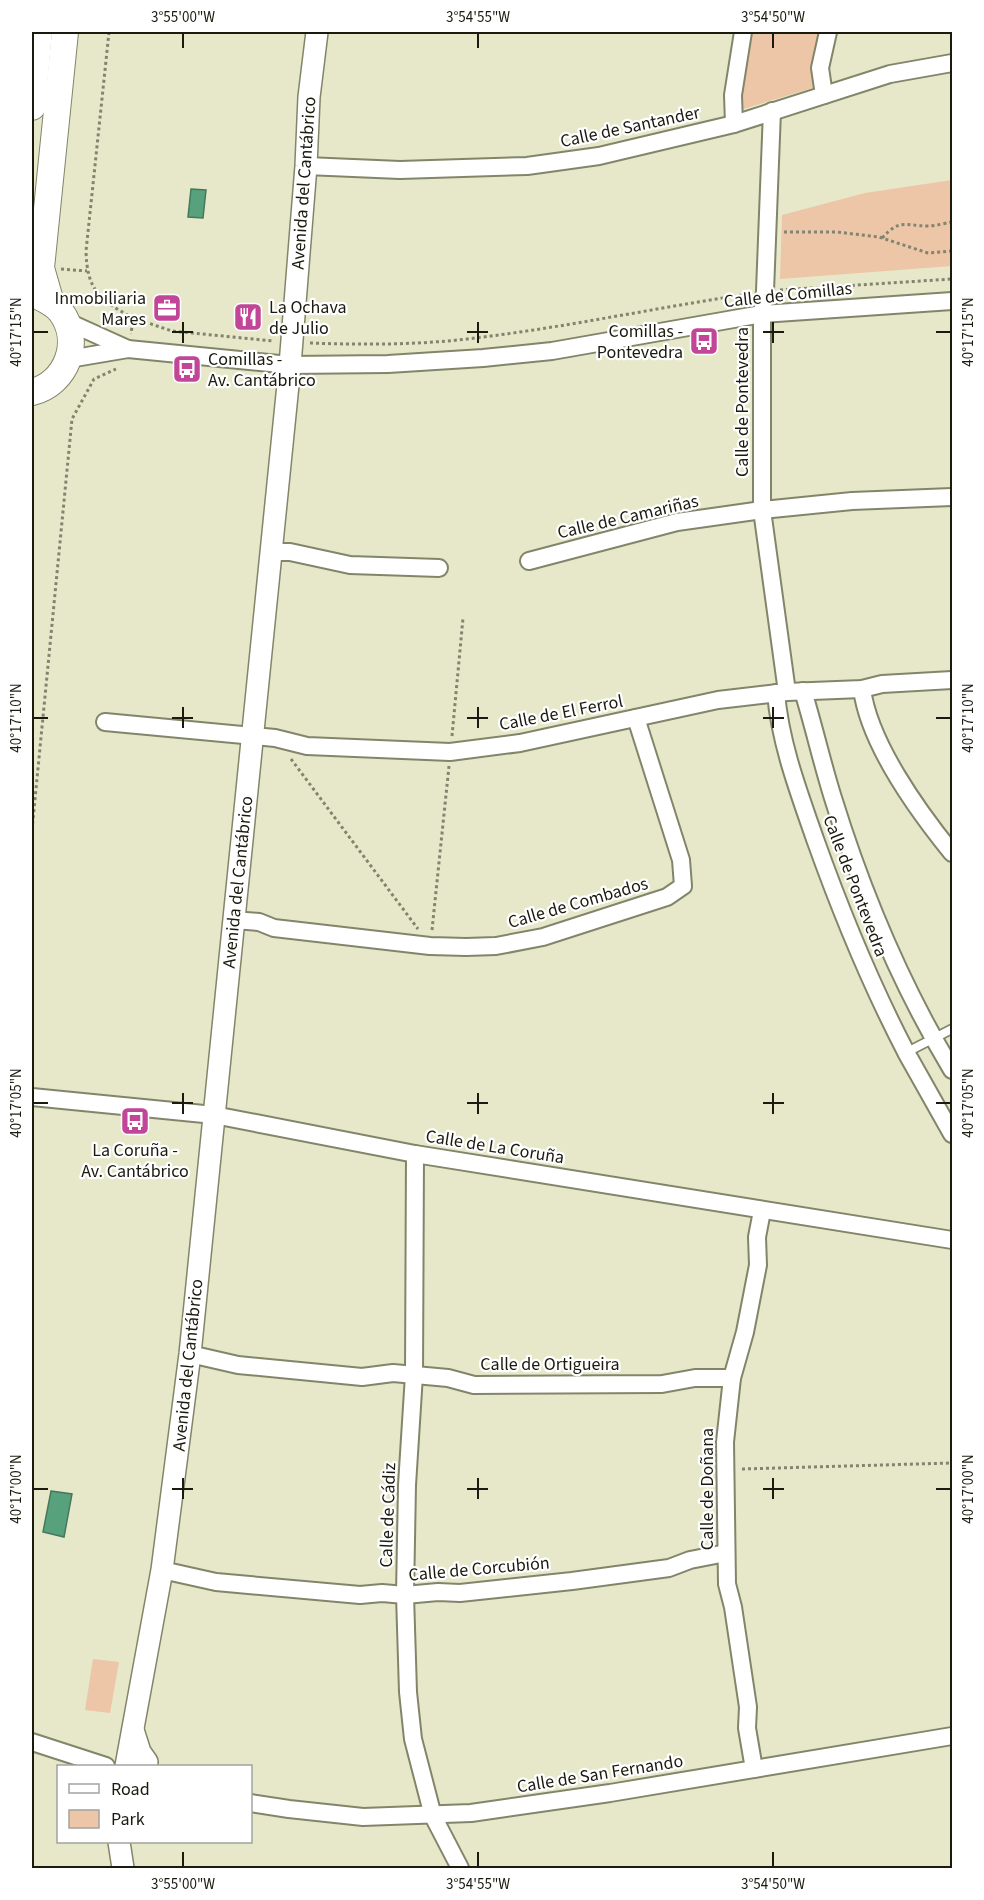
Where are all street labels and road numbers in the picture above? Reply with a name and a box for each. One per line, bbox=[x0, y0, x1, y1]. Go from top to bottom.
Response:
street label: Avenida del Cantábrico bbox=[285, 96, 323, 270]
street label: Calle de Santander bbox=[558, 100, 703, 154]
street label: Calle de Comillas bbox=[723, 276, 853, 314]
street label: Calle de Pontevedra bbox=[730, 327, 755, 477]
street label: Calle de Camariñas bbox=[555, 489, 701, 545]
street label: Calle de El Ferrol bbox=[497, 689, 625, 737]
street label: Avenida del Cantábrico bbox=[217, 795, 259, 969]
street label: Calle de Pontevedra bbox=[816, 812, 894, 960]
street label: Calle de Combados bbox=[505, 871, 651, 935]
street label: Calle de La Coruña bbox=[424, 1124, 566, 1170]
street label: Avenida del Cantábrico bbox=[167, 1278, 209, 1452]
street label: Calle de Ortigueira bbox=[480, 1352, 620, 1377]
street label: Calle de Doñana bbox=[695, 1428, 720, 1550]
street label: Calle de Cádiz bbox=[374, 1462, 402, 1568]
street label: Calle de Corcubión bbox=[407, 1550, 551, 1588]
street label: Calle de San Fernando bbox=[515, 1749, 685, 1799]

